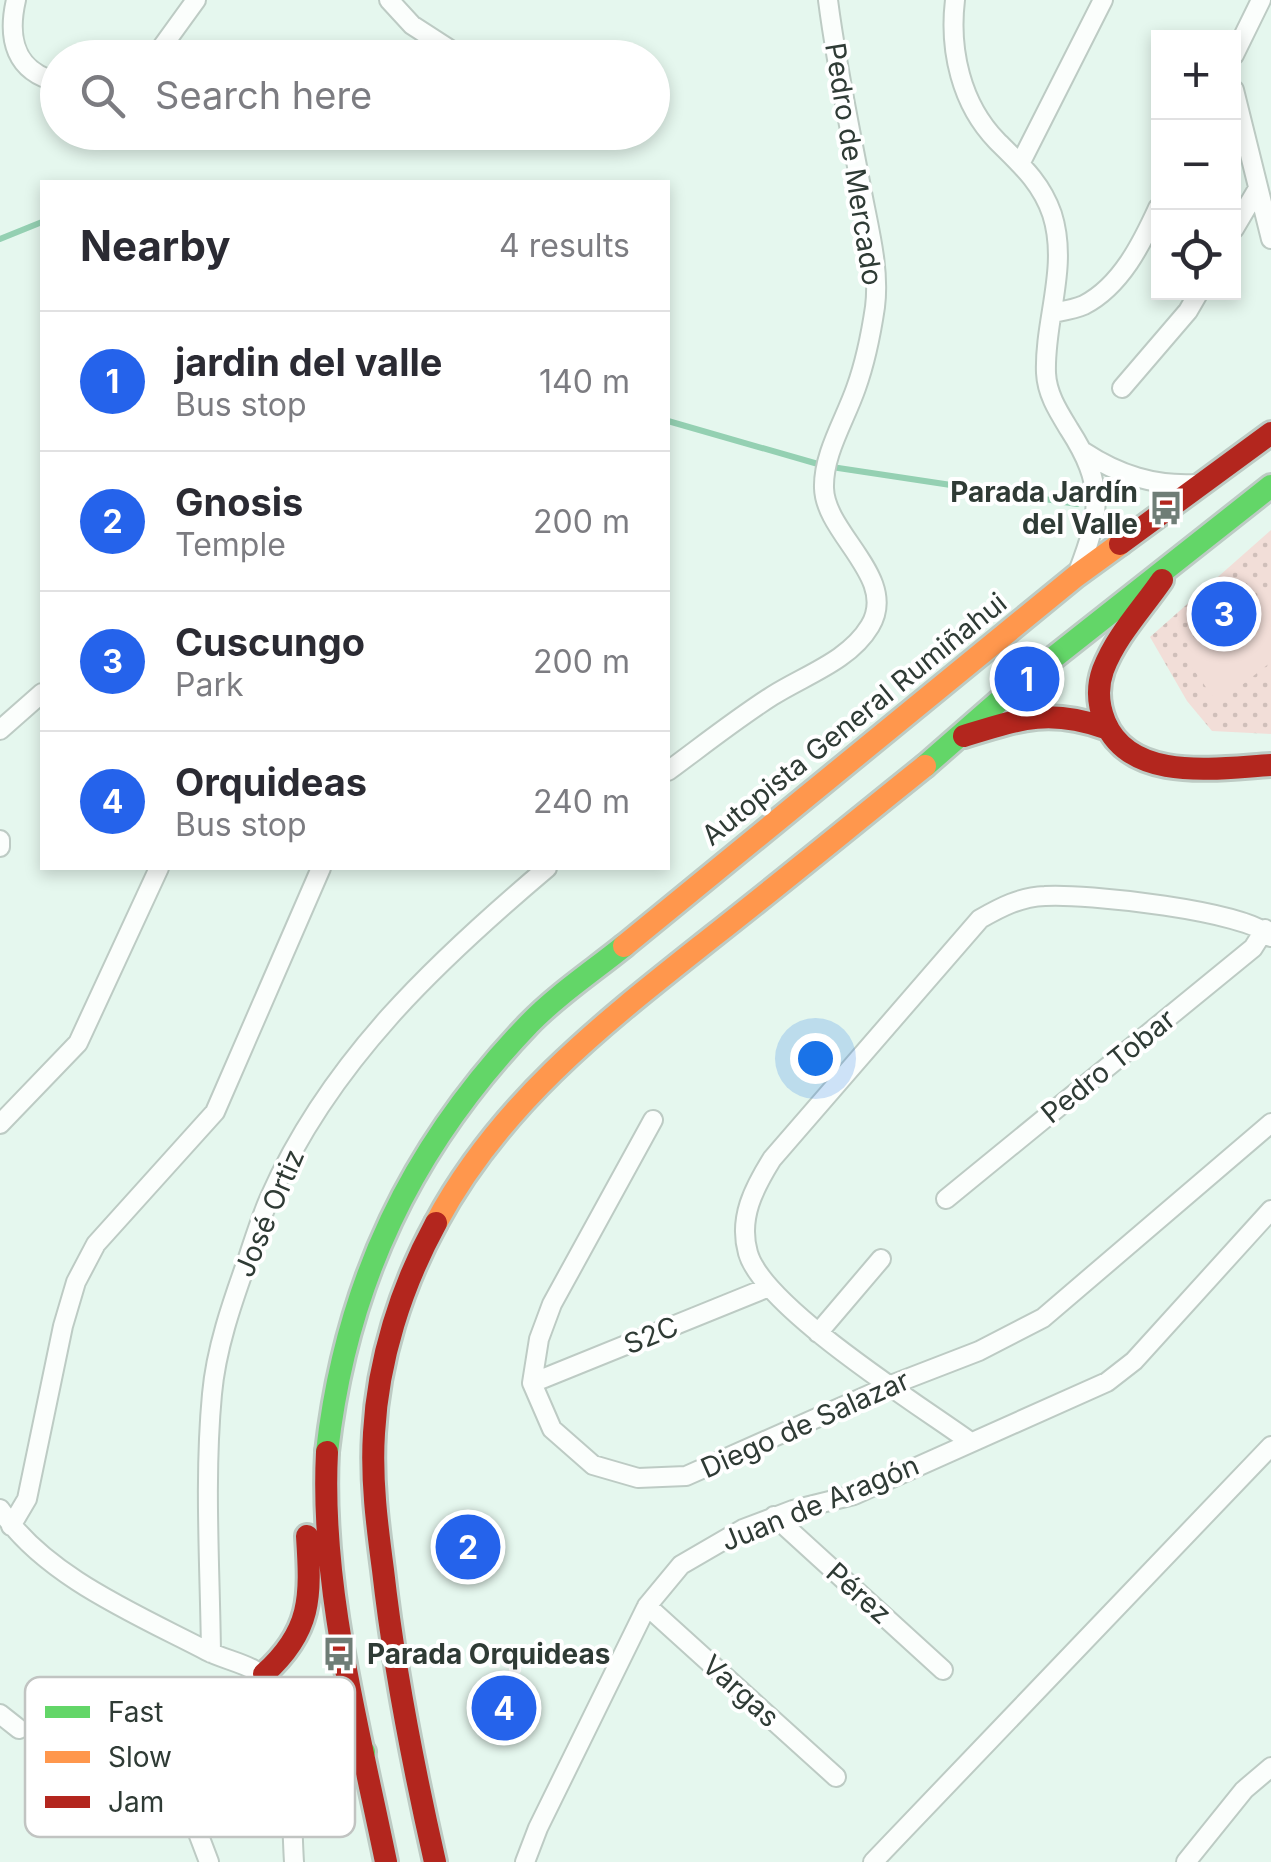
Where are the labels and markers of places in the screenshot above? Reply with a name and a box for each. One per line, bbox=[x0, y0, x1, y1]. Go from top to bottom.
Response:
place label: Parada Jardín del Valle bbox=[950, 475, 1138, 541]
bus stop icon: Parada Jardín del Valle bbox=[1147, 489, 1185, 527]
pin: 3 bbox=[1192, 576, 1256, 652]
pin: 1 bbox=[994, 642, 1060, 716]
pin: 2 bbox=[436, 1510, 500, 1584]
bus stop icon: Parada Orquideas bbox=[320, 1635, 358, 1673]
place label: Parada Orquideas bbox=[367, 1637, 610, 1671]
pin: 4 bbox=[472, 1670, 536, 1746]

